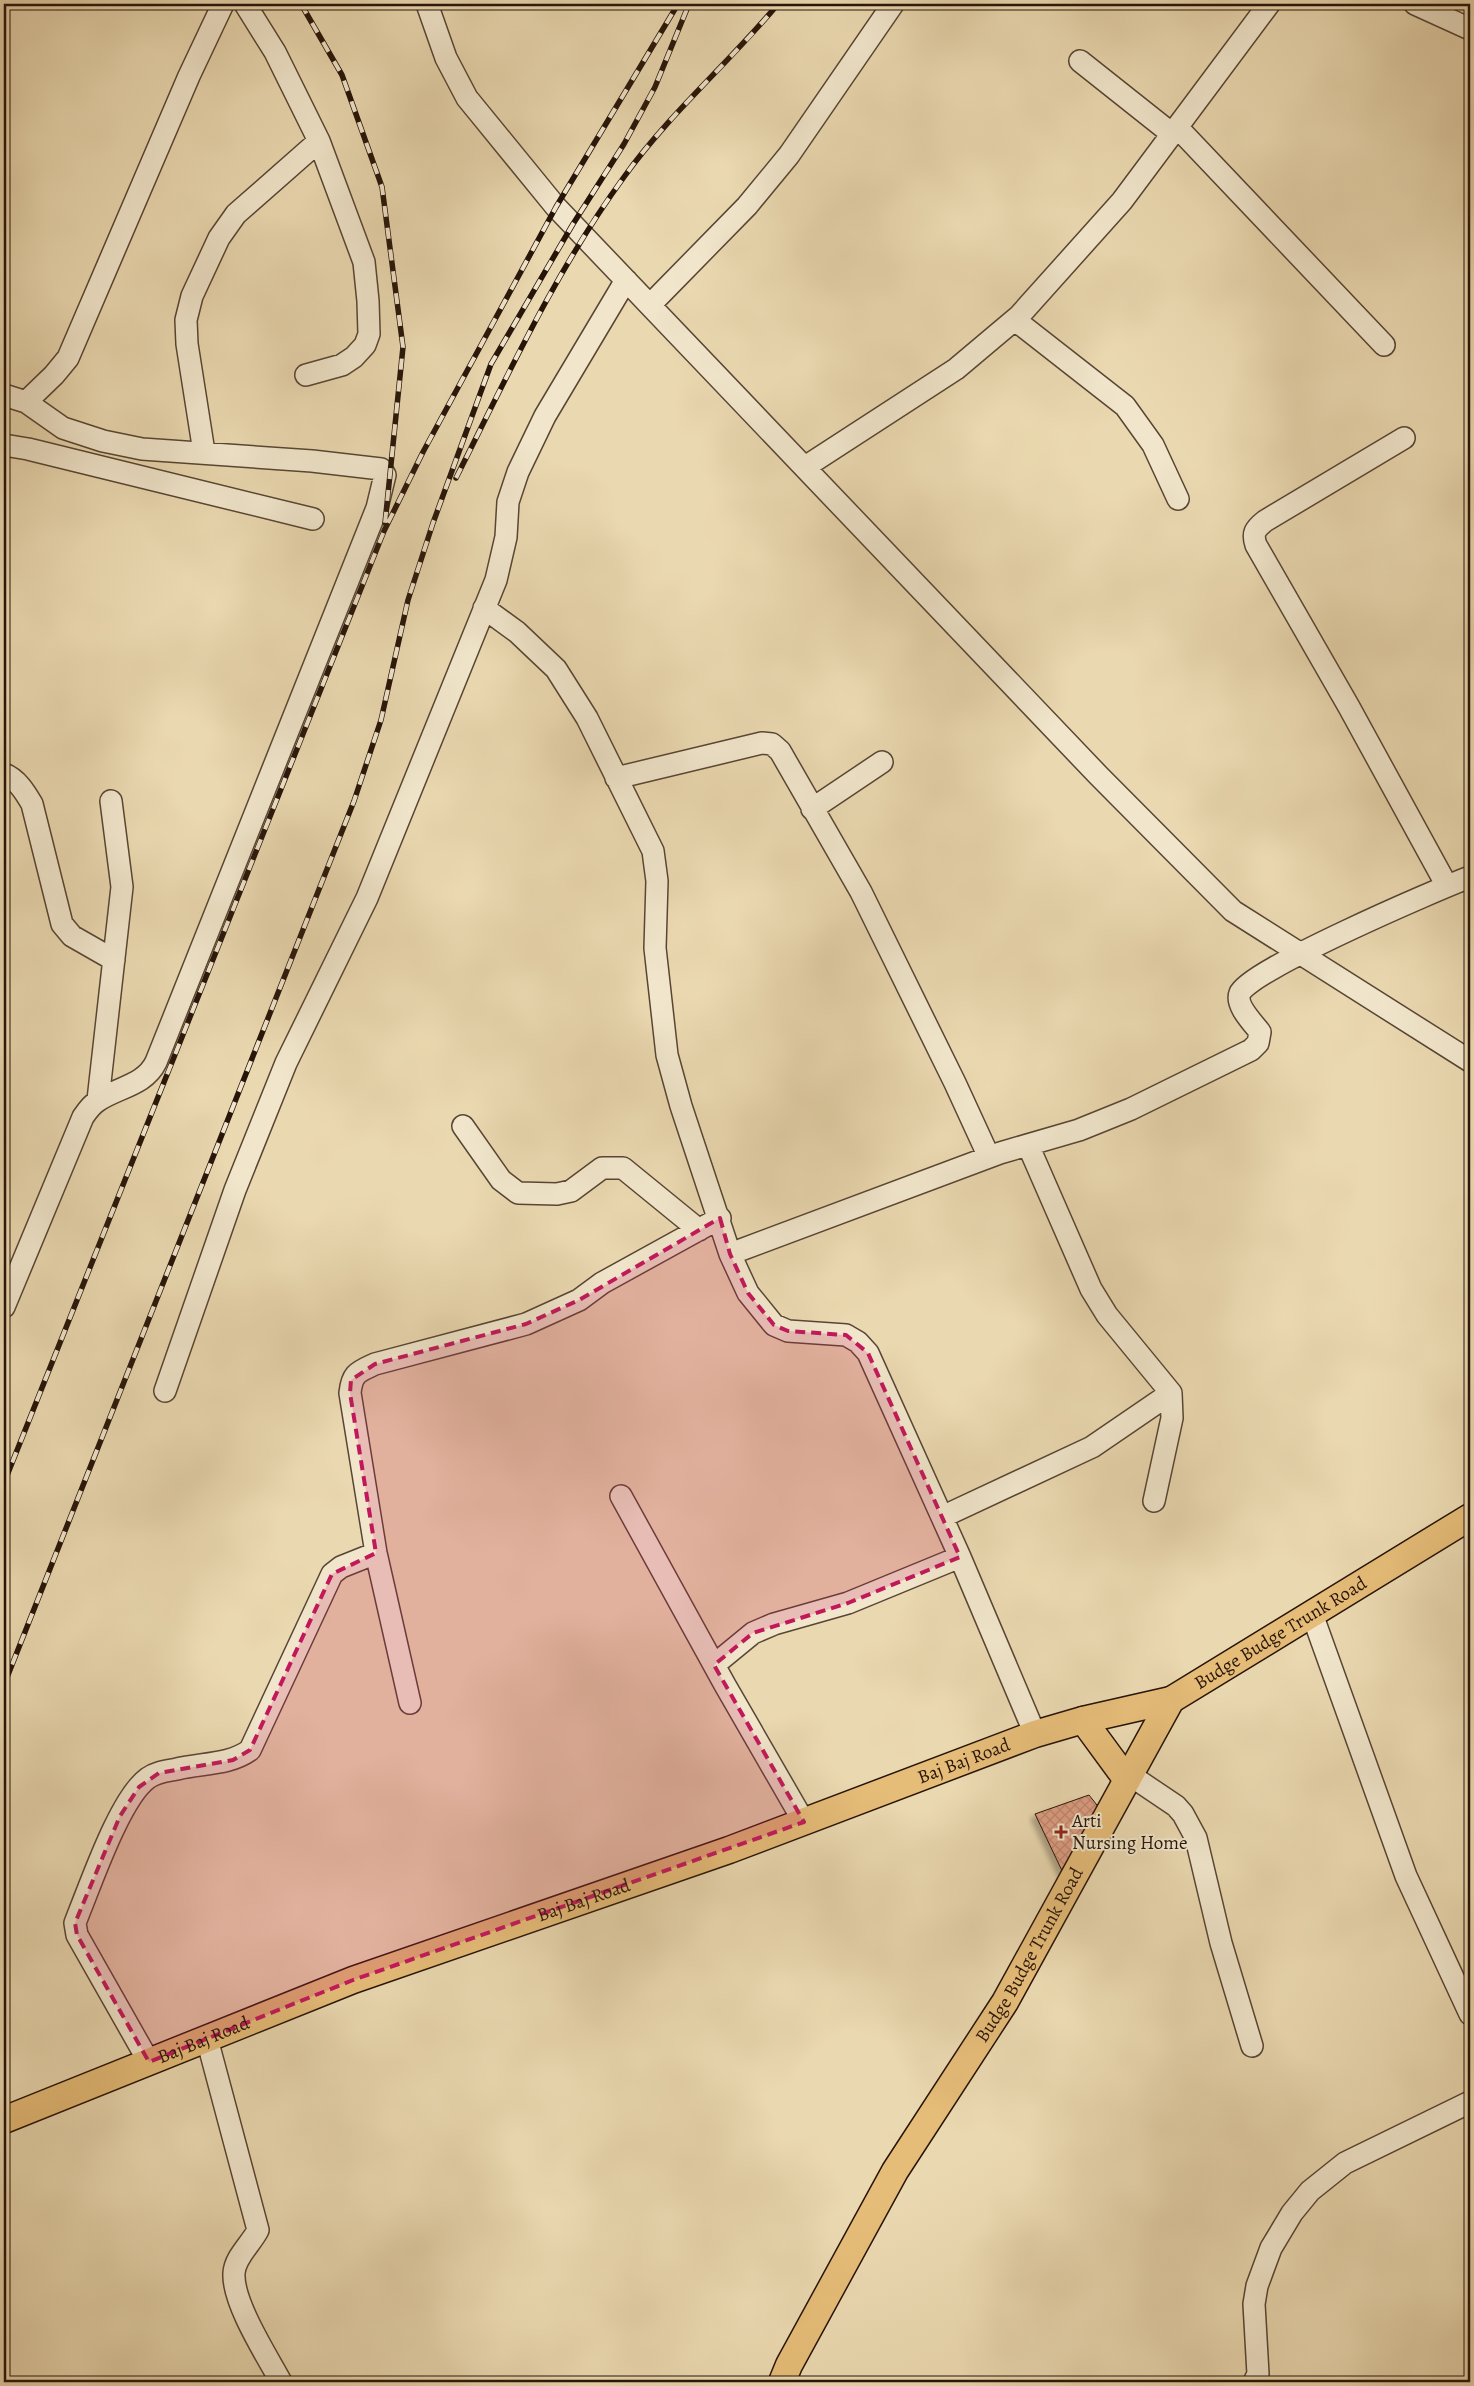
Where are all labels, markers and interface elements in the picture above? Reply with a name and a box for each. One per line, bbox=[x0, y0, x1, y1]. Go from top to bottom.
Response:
street label: Budge Budge Trunk Road bbox=[1189, 1570, 1372, 1696]
street label: Baj Baj Road bbox=[914, 1731, 1015, 1790]
place label: Arti Nursing Home bbox=[1071, 1808, 1188, 1856]
marker: Arti Nursing Home bbox=[1054, 1825, 1068, 1839]
street label: Budge Budge Trunk Road bbox=[969, 1862, 1090, 2048]
street label: Baj Baj Road bbox=[533, 1872, 634, 1928]
street label: Baj Baj Road bbox=[154, 2010, 254, 2070]

